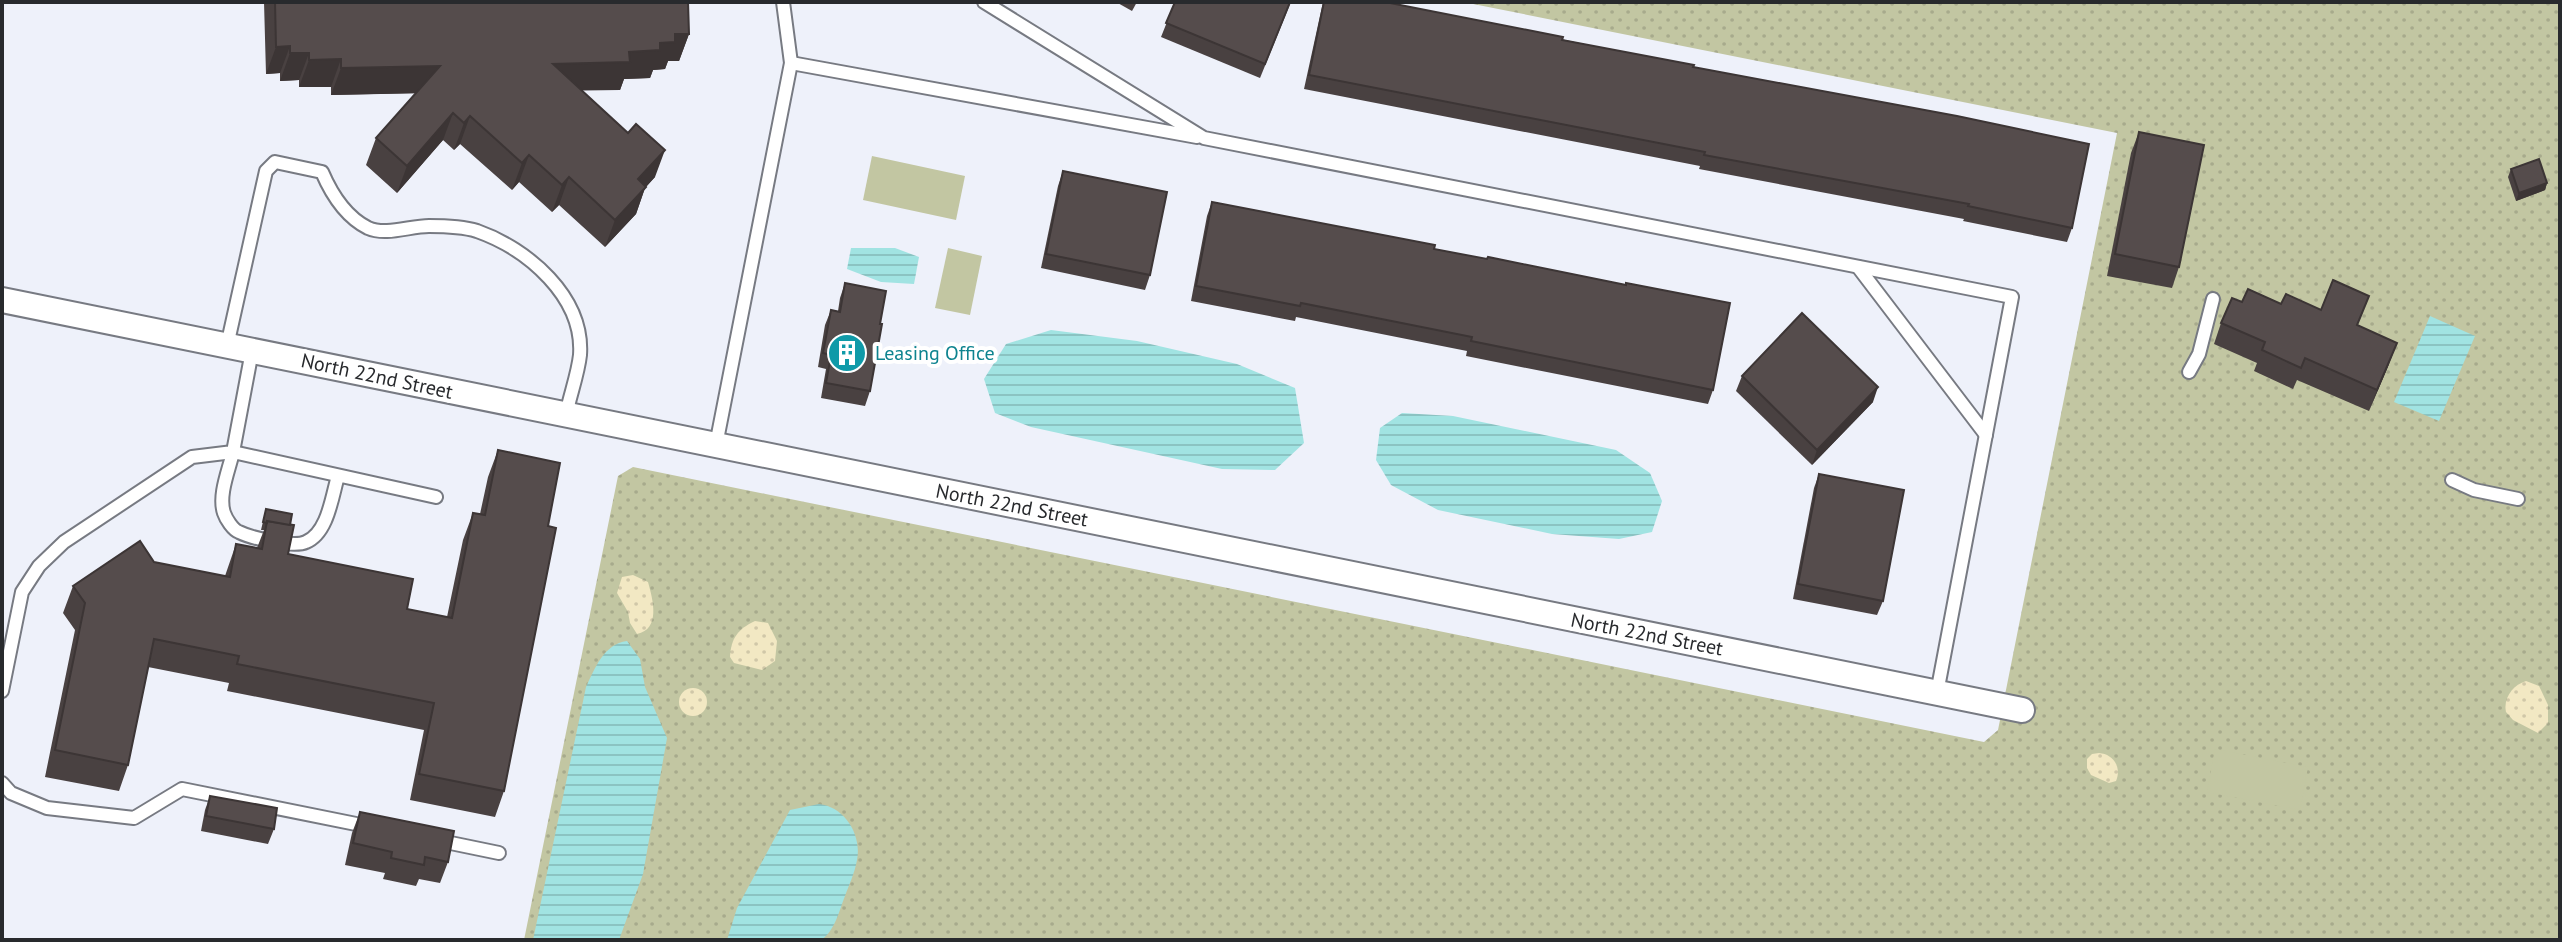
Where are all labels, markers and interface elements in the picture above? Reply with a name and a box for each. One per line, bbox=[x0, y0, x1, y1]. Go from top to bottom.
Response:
building icon: Leasing Office bbox=[826, 332, 868, 374]
place label: Leasing Office bbox=[875, 340, 995, 366]
street label: North 22nd Street bbox=[299, 347, 456, 405]
street label: North 22nd Street bbox=[934, 477, 1091, 533]
street label: North 22nd Street bbox=[1569, 606, 1726, 662]

